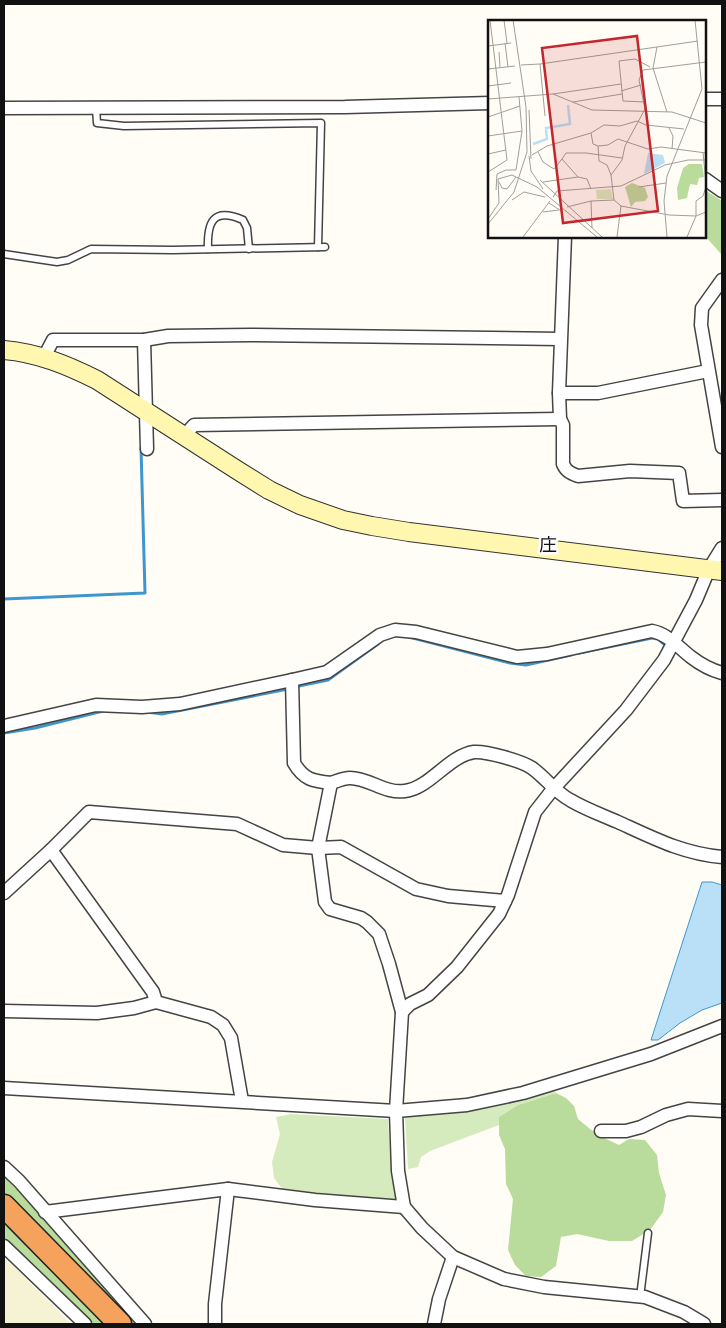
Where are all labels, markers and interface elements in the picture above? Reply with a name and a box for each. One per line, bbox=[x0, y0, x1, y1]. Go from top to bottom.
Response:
inset map bbox=[488, 20, 706, 238]
district label: 庄 bbox=[539, 534, 557, 555]

